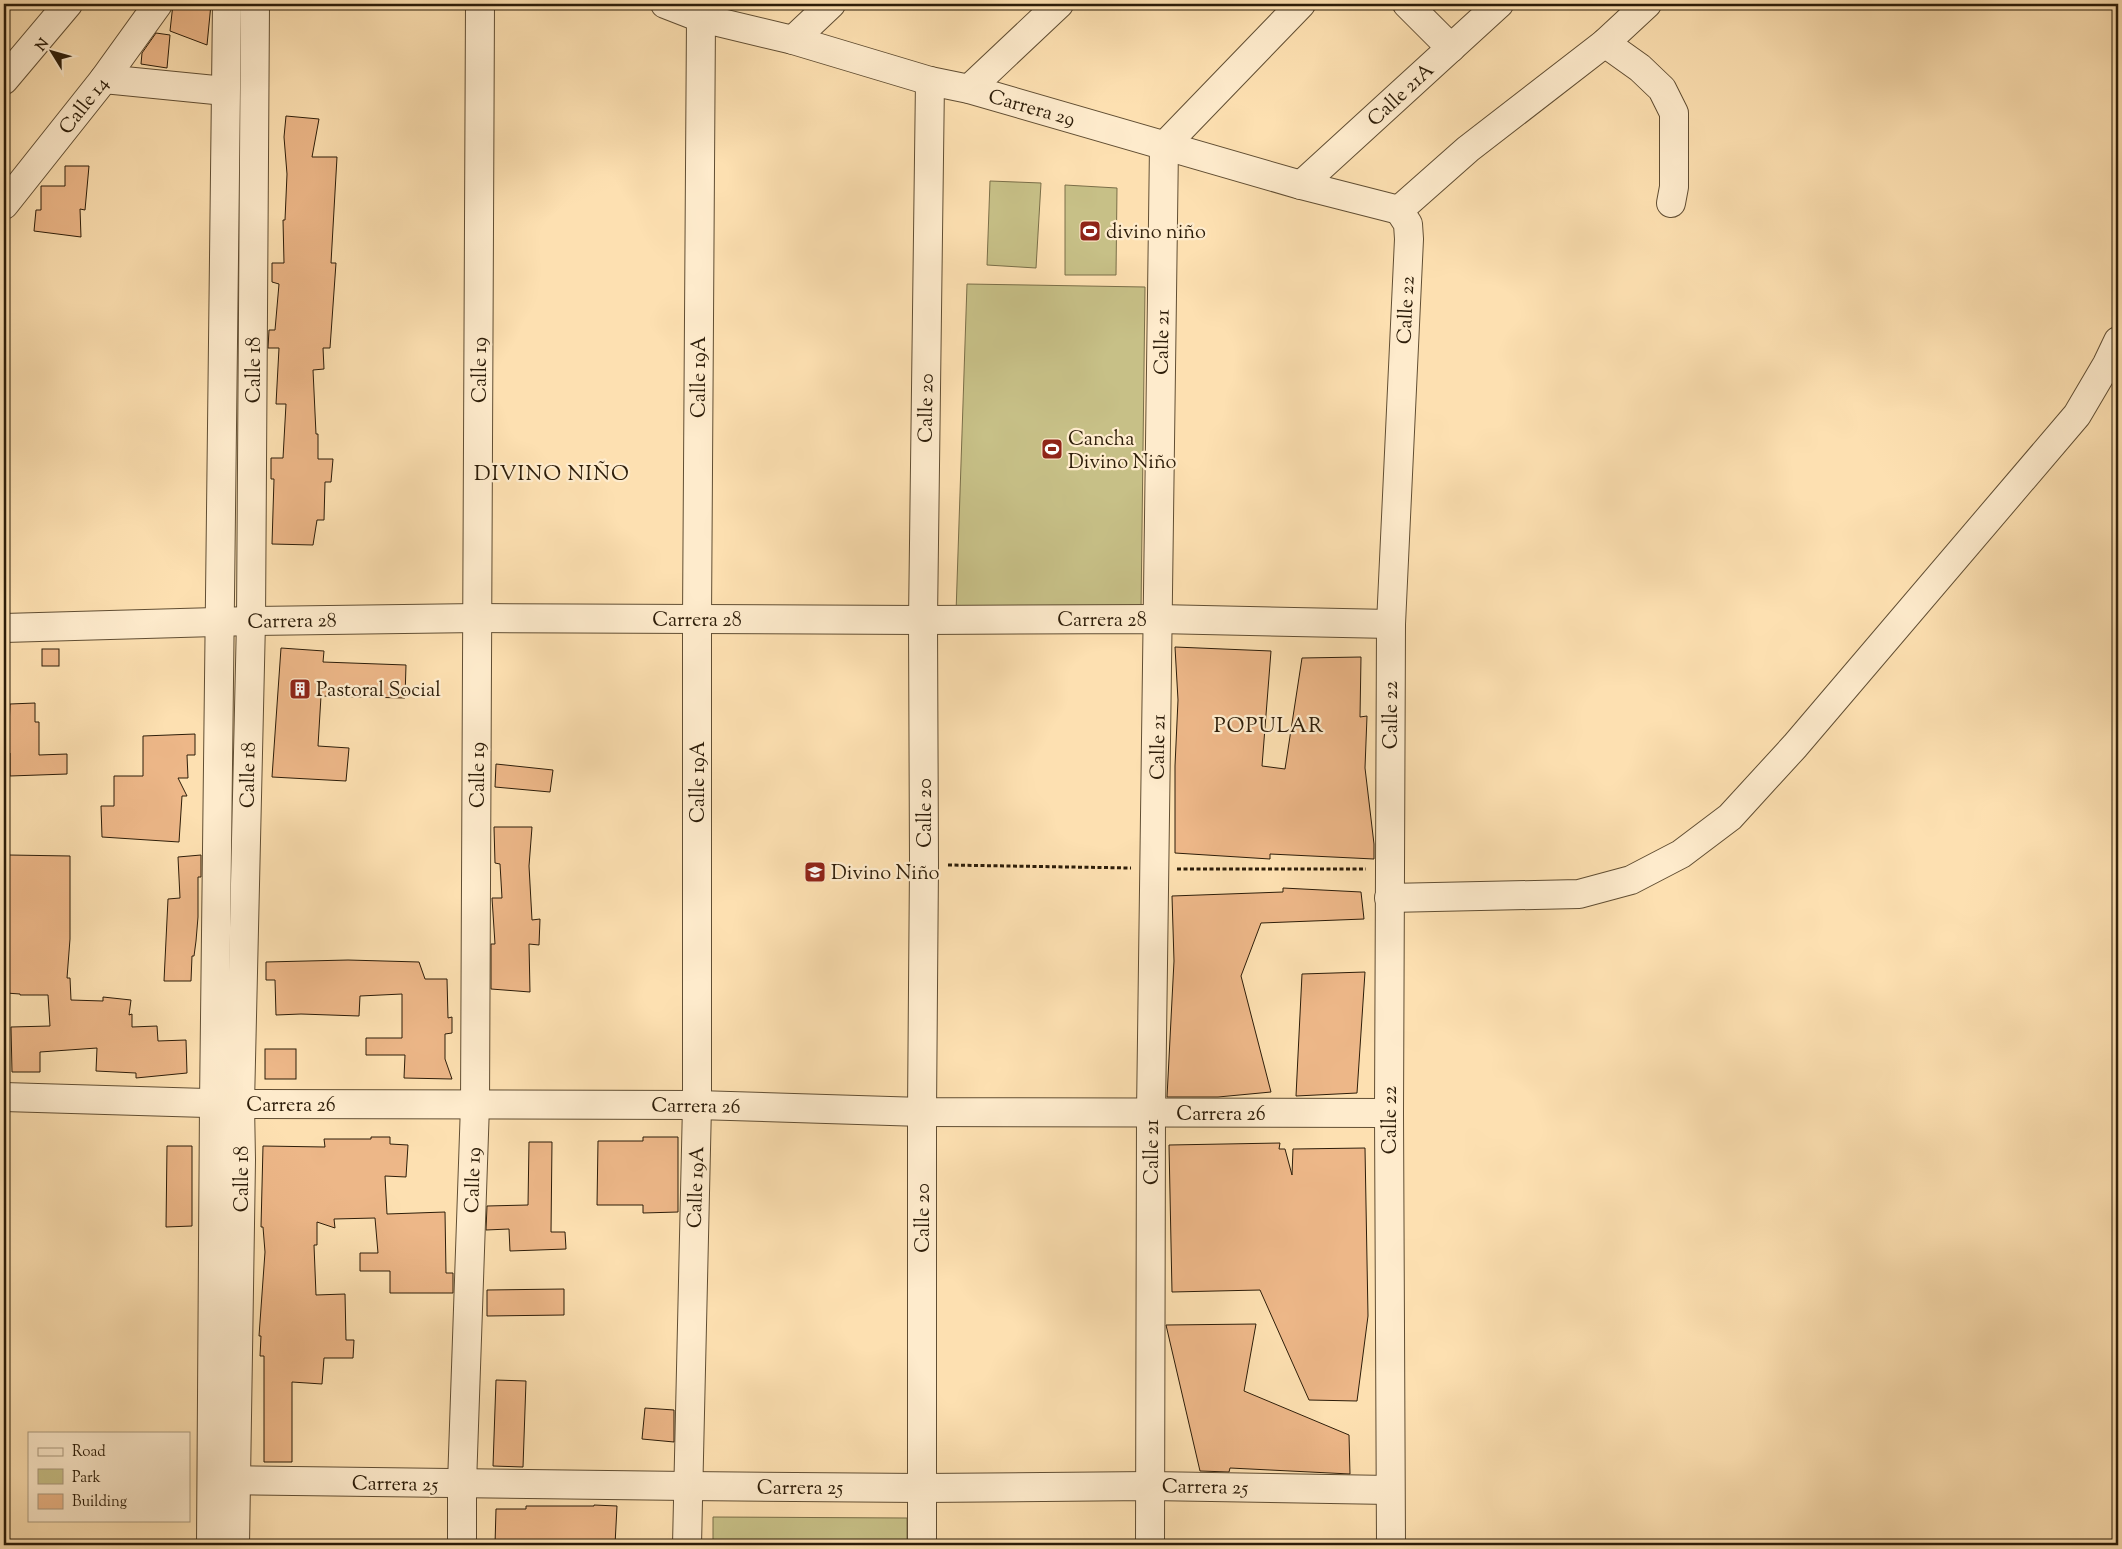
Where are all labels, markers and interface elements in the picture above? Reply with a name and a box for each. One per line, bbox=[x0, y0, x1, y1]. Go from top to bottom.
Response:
north arrow bbox=[28, 28, 78, 78]
text: N bbox=[32, 35, 55, 56]
street label: Calle 21A bbox=[1362, 57, 1442, 134]
street label: Calle 14 bbox=[53, 71, 117, 142]
street label: Carrera 29 bbox=[984, 83, 1078, 136]
sports icon: divino niño bbox=[1078, 219, 1102, 243]
place label: divino niño bbox=[1106, 219, 1206, 248]
street label: Calle 22 bbox=[1391, 275, 1424, 345]
street label: Calle 21 bbox=[1148, 309, 1179, 375]
street label: Calle 19A bbox=[686, 336, 715, 418]
street label: Calle 18 bbox=[241, 337, 270, 403]
street label: Calle 19 bbox=[467, 337, 496, 403]
street label: Calle 20 bbox=[912, 373, 943, 443]
place label: Cancha Divino Niño bbox=[1068, 426, 1177, 478]
sports icon: Cancha Divino Niño bbox=[1040, 437, 1064, 461]
district label: DIVINO NIÑO bbox=[474, 460, 630, 490]
street label: Carrera 28 bbox=[247, 607, 337, 638]
street label: Carrera 28 bbox=[652, 607, 742, 636]
street label: Carrera 28 bbox=[1057, 607, 1147, 636]
building icon: Pastoral Social bbox=[288, 677, 312, 701]
place label: Pastoral Social bbox=[316, 677, 441, 706]
street label: Calle 22 bbox=[1378, 681, 1407, 749]
district label: POPULAR bbox=[1214, 712, 1324, 742]
street label: Calle 21 bbox=[1144, 714, 1175, 780]
street label: Calle 19A bbox=[685, 741, 714, 823]
street label: Calle 18 bbox=[234, 742, 265, 808]
street label: Calle 19 bbox=[465, 742, 494, 808]
street label: Calle 20 bbox=[912, 778, 941, 848]
school or university icon: Divino Niño bbox=[803, 860, 827, 884]
place label: Divino Niño bbox=[831, 860, 940, 889]
street label: Calle 22 bbox=[1377, 1086, 1406, 1154]
street label: Carrera 26 bbox=[246, 1092, 336, 1121]
street label: Carrera 26 bbox=[651, 1092, 741, 1123]
street label: Carrera 26 bbox=[1176, 1101, 1266, 1130]
street label: Calle 21 bbox=[1139, 1119, 1168, 1185]
street label: Calle 18 bbox=[229, 1146, 258, 1212]
street label: Calle 19A bbox=[682, 1146, 713, 1229]
street label: Calle 19 bbox=[459, 1147, 490, 1214]
street label: Calle 20 bbox=[910, 1183, 939, 1253]
legend bbox=[28, 1432, 190, 1522]
text: Road bbox=[72, 1442, 106, 1463]
text: Park bbox=[72, 1468, 101, 1489]
street label: Carrera 25 bbox=[352, 1470, 439, 1501]
street label: Carrera 25 bbox=[1162, 1473, 1249, 1504]
street label: Carrera 25 bbox=[757, 1475, 843, 1504]
text: Building bbox=[72, 1492, 127, 1513]

